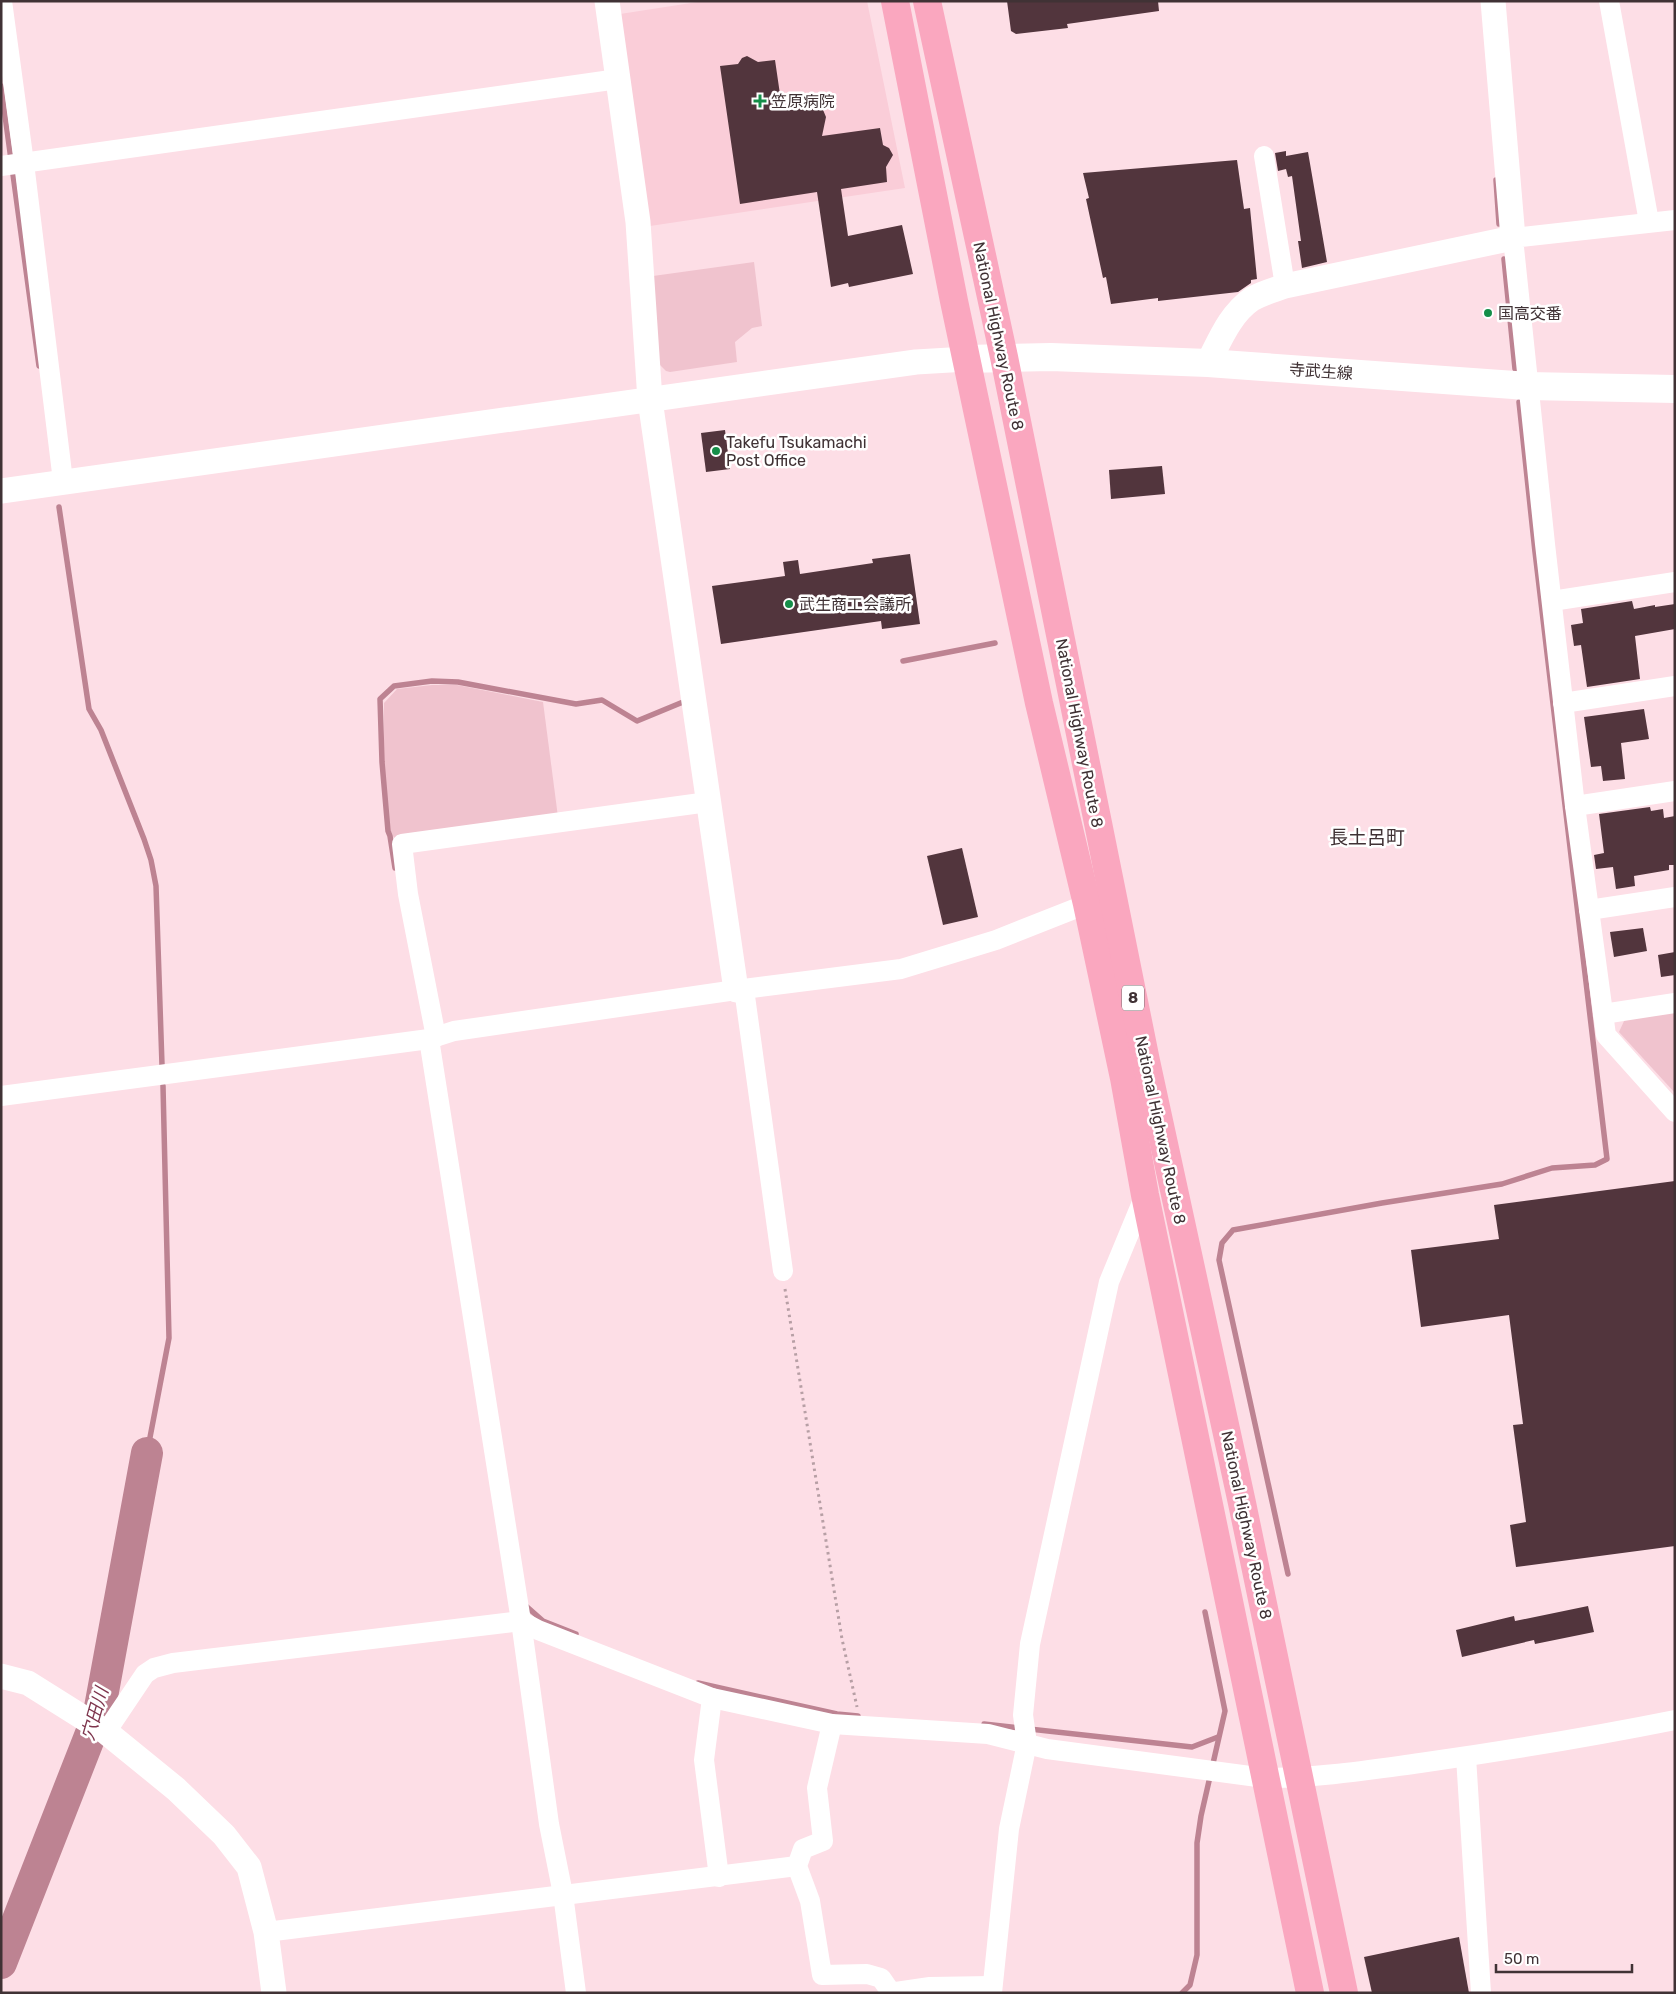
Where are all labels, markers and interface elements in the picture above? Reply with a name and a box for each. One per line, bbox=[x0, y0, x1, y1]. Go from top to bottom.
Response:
place label: 笠原病院 bbox=[771, 92, 835, 111]
marker: 笠原病院 bbox=[753, 94, 767, 108]
street label: National Highway Route 8 bbox=[969, 240, 1028, 432]
place label: 国高交番 bbox=[1498, 304, 1562, 323]
marker: 国高交番 bbox=[1482, 307, 1494, 319]
street label: 寺武生線 bbox=[1288, 360, 1354, 383]
place label: Takefu Tsukamachi Post Office bbox=[726, 433, 867, 470]
marker: Takefu Tsukamachi Post Office bbox=[710, 445, 722, 457]
place label: 武生商工会議所 bbox=[799, 595, 911, 614]
marker: 武生商工会議所 bbox=[783, 598, 795, 610]
street label: National Highway Route 8 bbox=[1052, 637, 1107, 829]
district label: 長土呂町 bbox=[1329, 826, 1405, 849]
road number: 8 bbox=[1122, 986, 1144, 1010]
street label: National Highway Route 8 bbox=[1131, 1034, 1190, 1226]
street label: National Highway Route 8 bbox=[1217, 1429, 1276, 1621]
water label: 穴田川 bbox=[77, 1683, 114, 1743]
scale bar bbox=[1496, 1942, 1632, 1974]
text: 50 m bbox=[1504, 1950, 1539, 1968]

